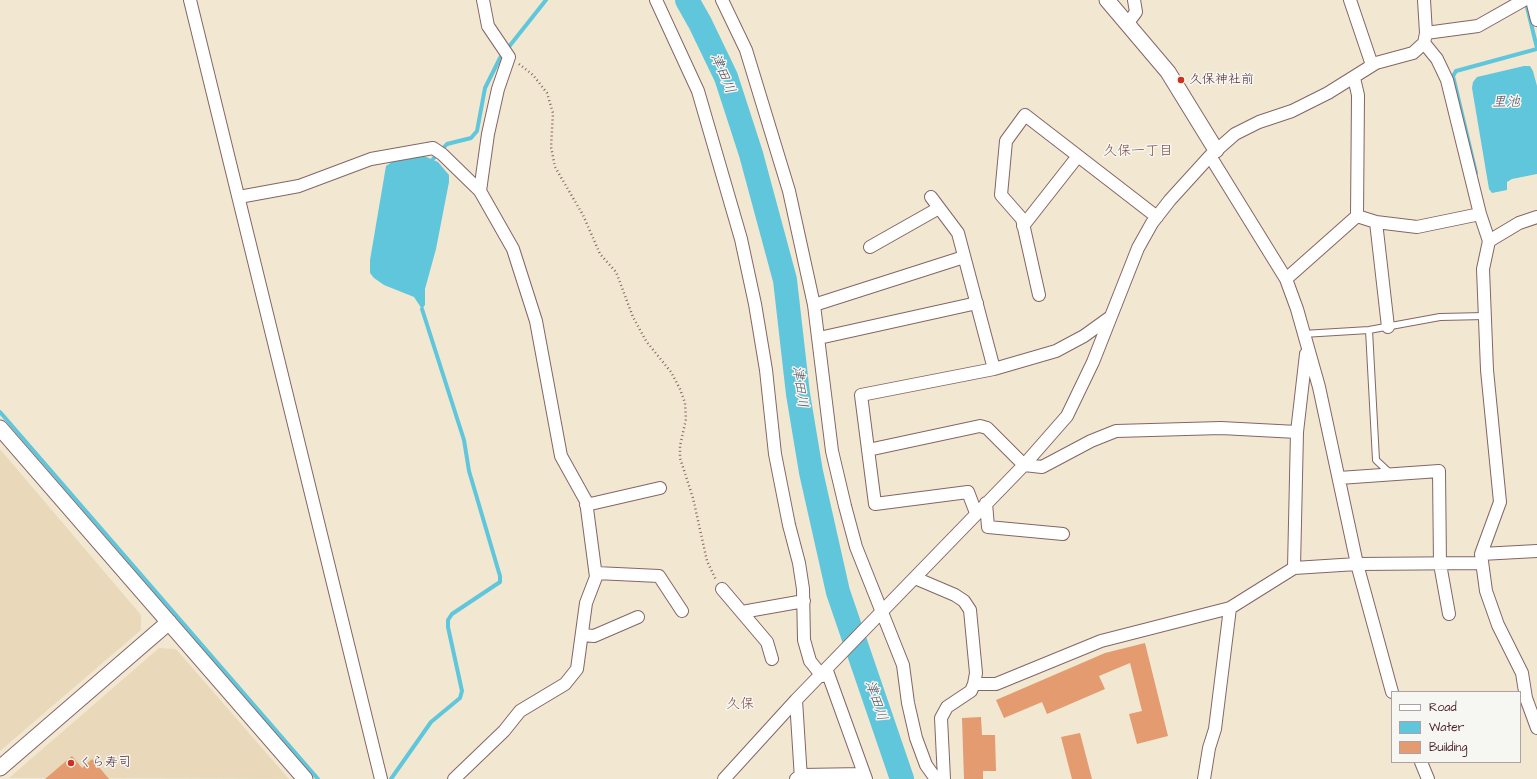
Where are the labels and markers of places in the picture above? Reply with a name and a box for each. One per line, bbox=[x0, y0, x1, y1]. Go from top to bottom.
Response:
place label: 久保神社前 bbox=[1189, 72, 1254, 88]
marker: 久保神社前 bbox=[1176, 75, 1186, 85]
place label: くら寿司 bbox=[79, 755, 131, 771]
marker: くら寿司 bbox=[66, 758, 76, 768]

